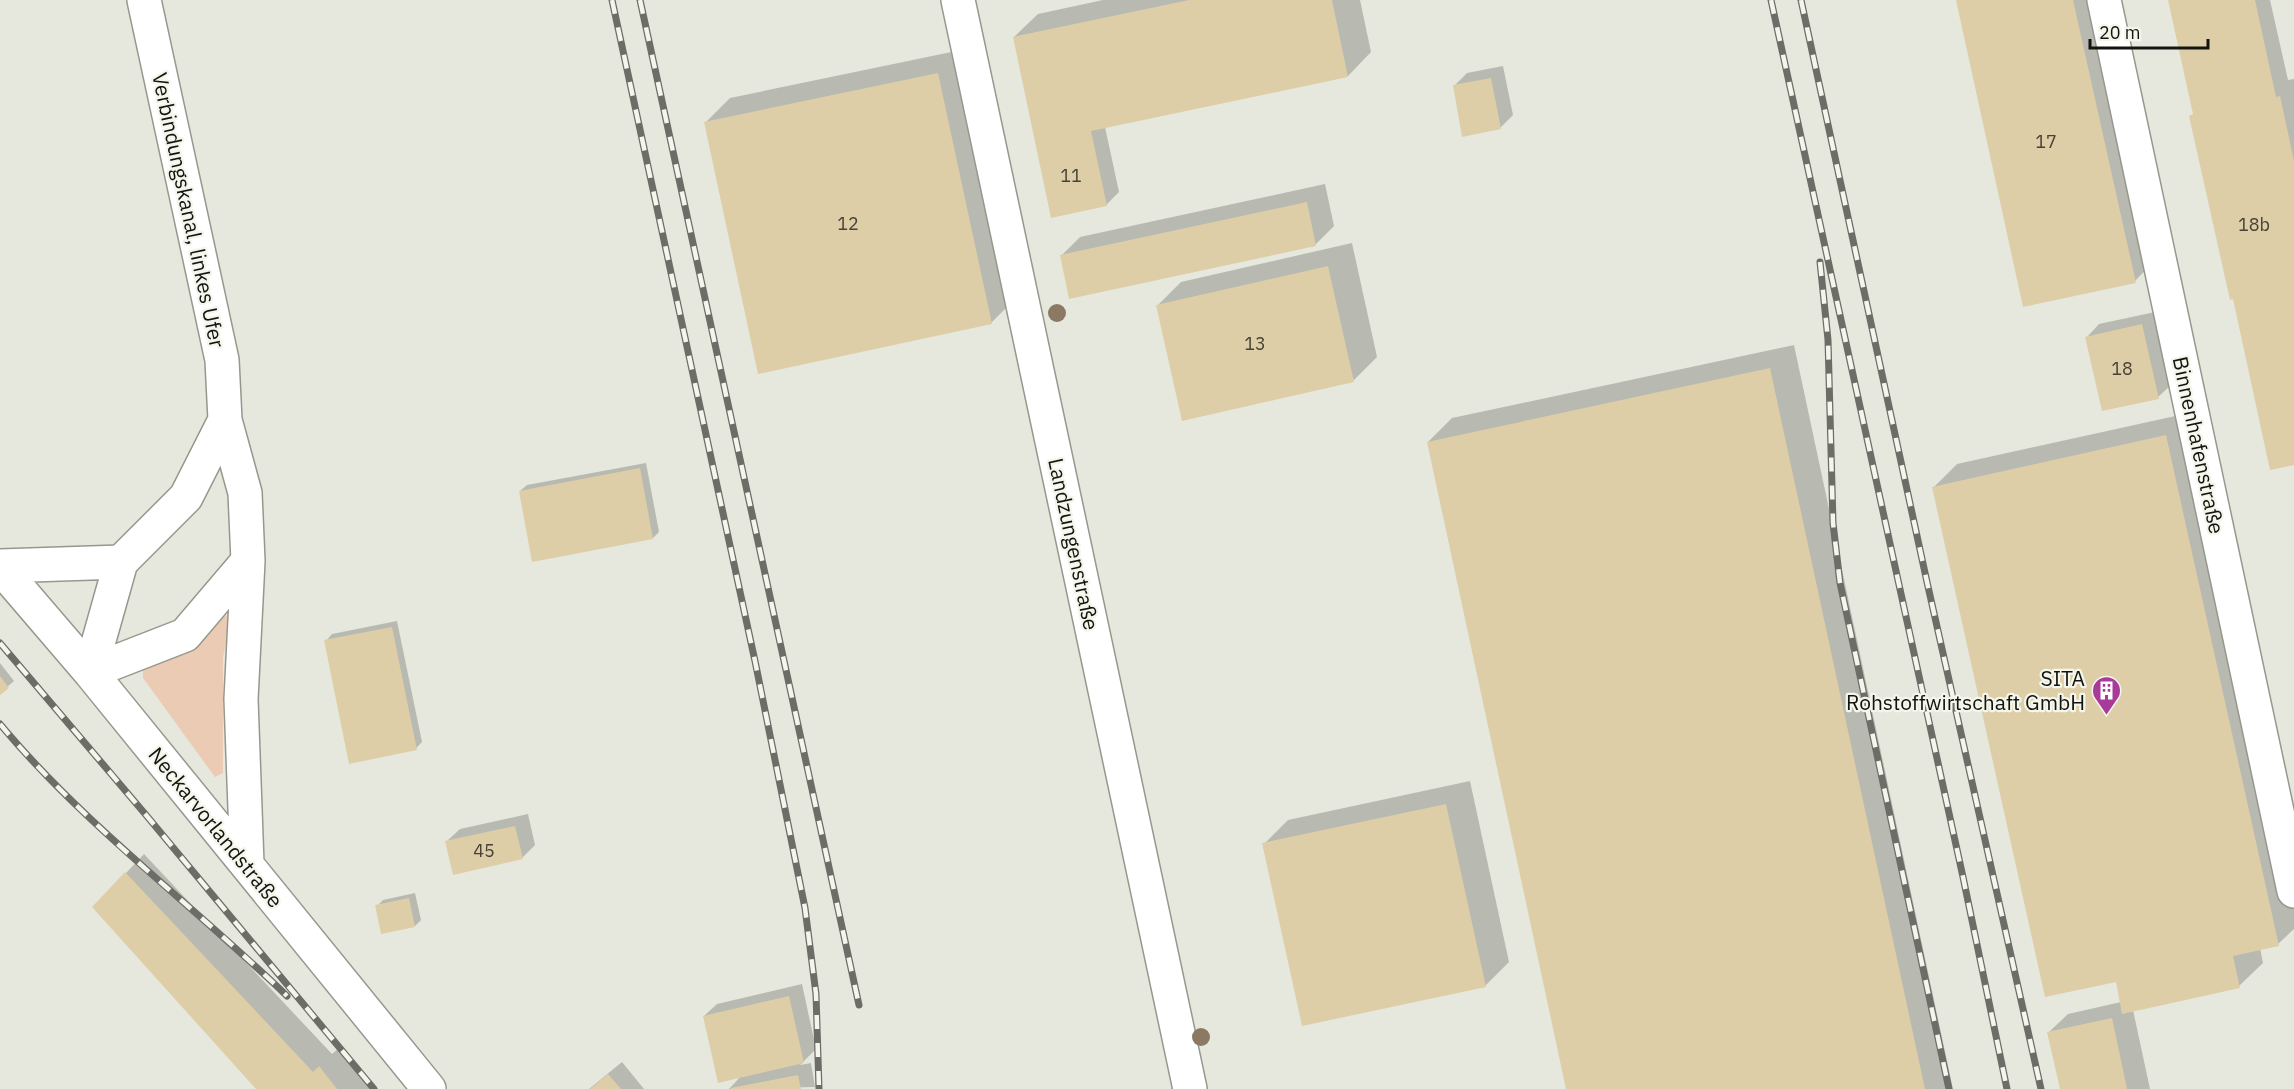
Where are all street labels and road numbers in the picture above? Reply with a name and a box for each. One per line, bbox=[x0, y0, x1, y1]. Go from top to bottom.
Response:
street label: Verbindungskanal, linkes Ufer bbox=[146, 70, 232, 350]
street label: Binnenhafenstraße bbox=[2167, 354, 2231, 536]
street label: Landzungenstraße bbox=[1042, 455, 1106, 633]
street label: Neckarvorlandstraße bbox=[143, 741, 289, 913]

